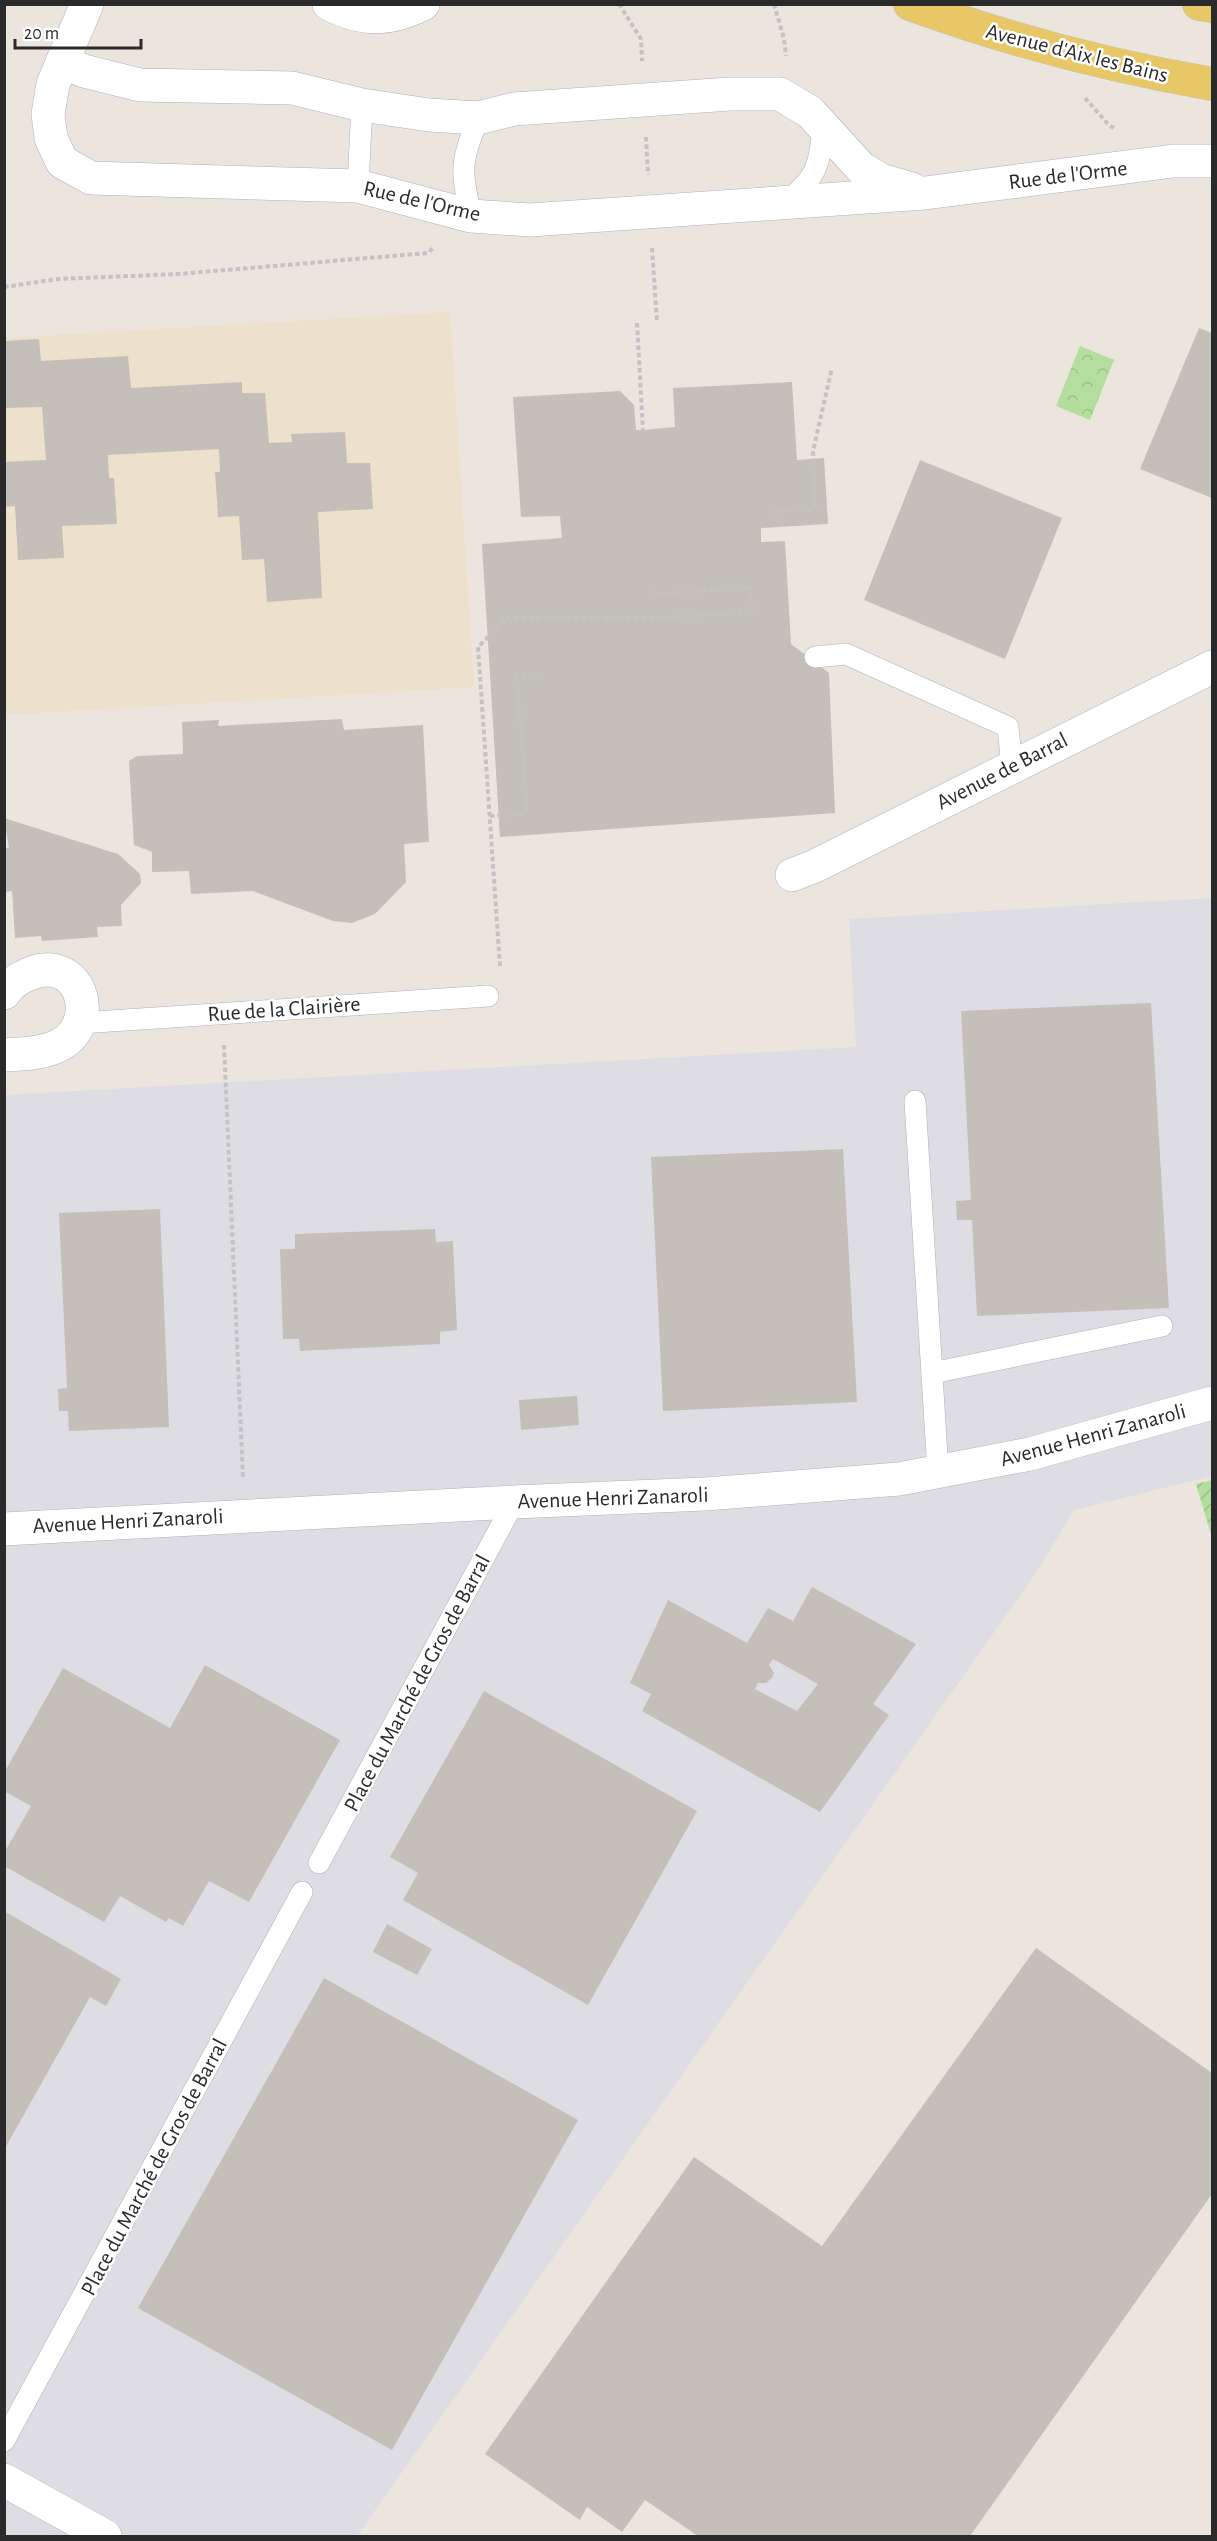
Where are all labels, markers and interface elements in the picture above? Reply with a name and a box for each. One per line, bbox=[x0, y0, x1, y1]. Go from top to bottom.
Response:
scale bar bbox=[15, 12, 141, 50]
street label: Avenue d'Aix les Bains bbox=[984, 20, 1170, 86]
text: 20 m bbox=[24, 25, 59, 43]
street label: Rue de l'Orme bbox=[1007, 157, 1129, 193]
street label: Rue de l'Orme bbox=[361, 177, 483, 225]
street label: Avenue de Barral bbox=[933, 728, 1071, 814]
street label: Rue de la Clairière bbox=[207, 993, 361, 1025]
street label: Avenue Henri Zanaroli bbox=[998, 1400, 1188, 1470]
street label: Avenue Henri Zanaroli bbox=[517, 1484, 709, 1512]
street label: Avenue Henri Zanaroli bbox=[32, 1505, 224, 1537]
street label: Place du Marché de Gros de Barral bbox=[340, 1551, 494, 1815]
street label: Place du Marché de Gros de Barral bbox=[77, 2035, 231, 2299]

